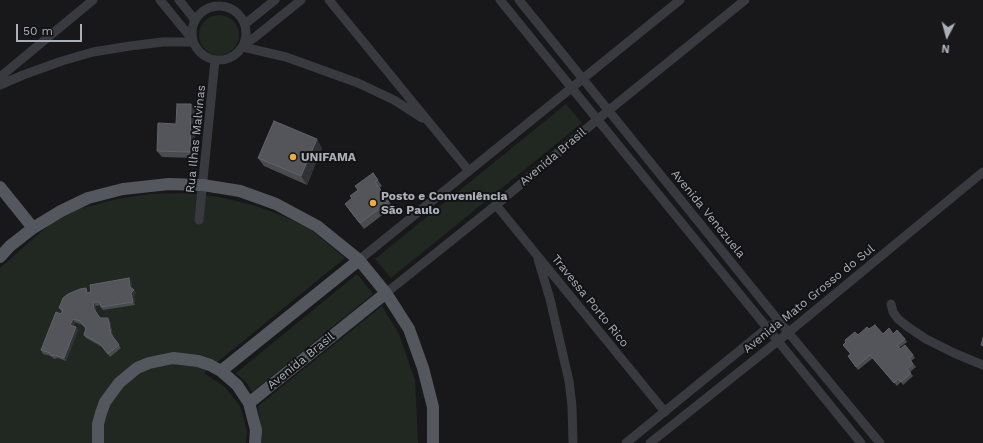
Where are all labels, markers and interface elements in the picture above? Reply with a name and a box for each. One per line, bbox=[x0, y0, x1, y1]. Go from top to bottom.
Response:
scale bar bbox=[18, 16, 84, 42]
north arrow bbox=[927, 16, 967, 56]
text: 50 m bbox=[23, 24, 53, 38]
text: N bbox=[941, 42, 950, 55]
street label: Rua Ilhas Malvinas bbox=[183, 84, 209, 194]
street label: Avenida Brasil bbox=[517, 125, 589, 189]
place label: UNIFAMA bbox=[301, 150, 356, 164]
marker: UNIFAMA bbox=[288, 152, 298, 162]
street label: Avenida Venezuela bbox=[668, 167, 748, 261]
place label: Posto e Conveniência São Paulo bbox=[381, 189, 507, 217]
marker: Posto e Conveniência São Paulo bbox=[368, 198, 378, 208]
street label: Avenida Mato Grosso do Sul bbox=[740, 242, 878, 356]
street label: Travessa Porto Rico bbox=[548, 252, 632, 350]
street label: Avenida Brasil bbox=[265, 330, 337, 392]

